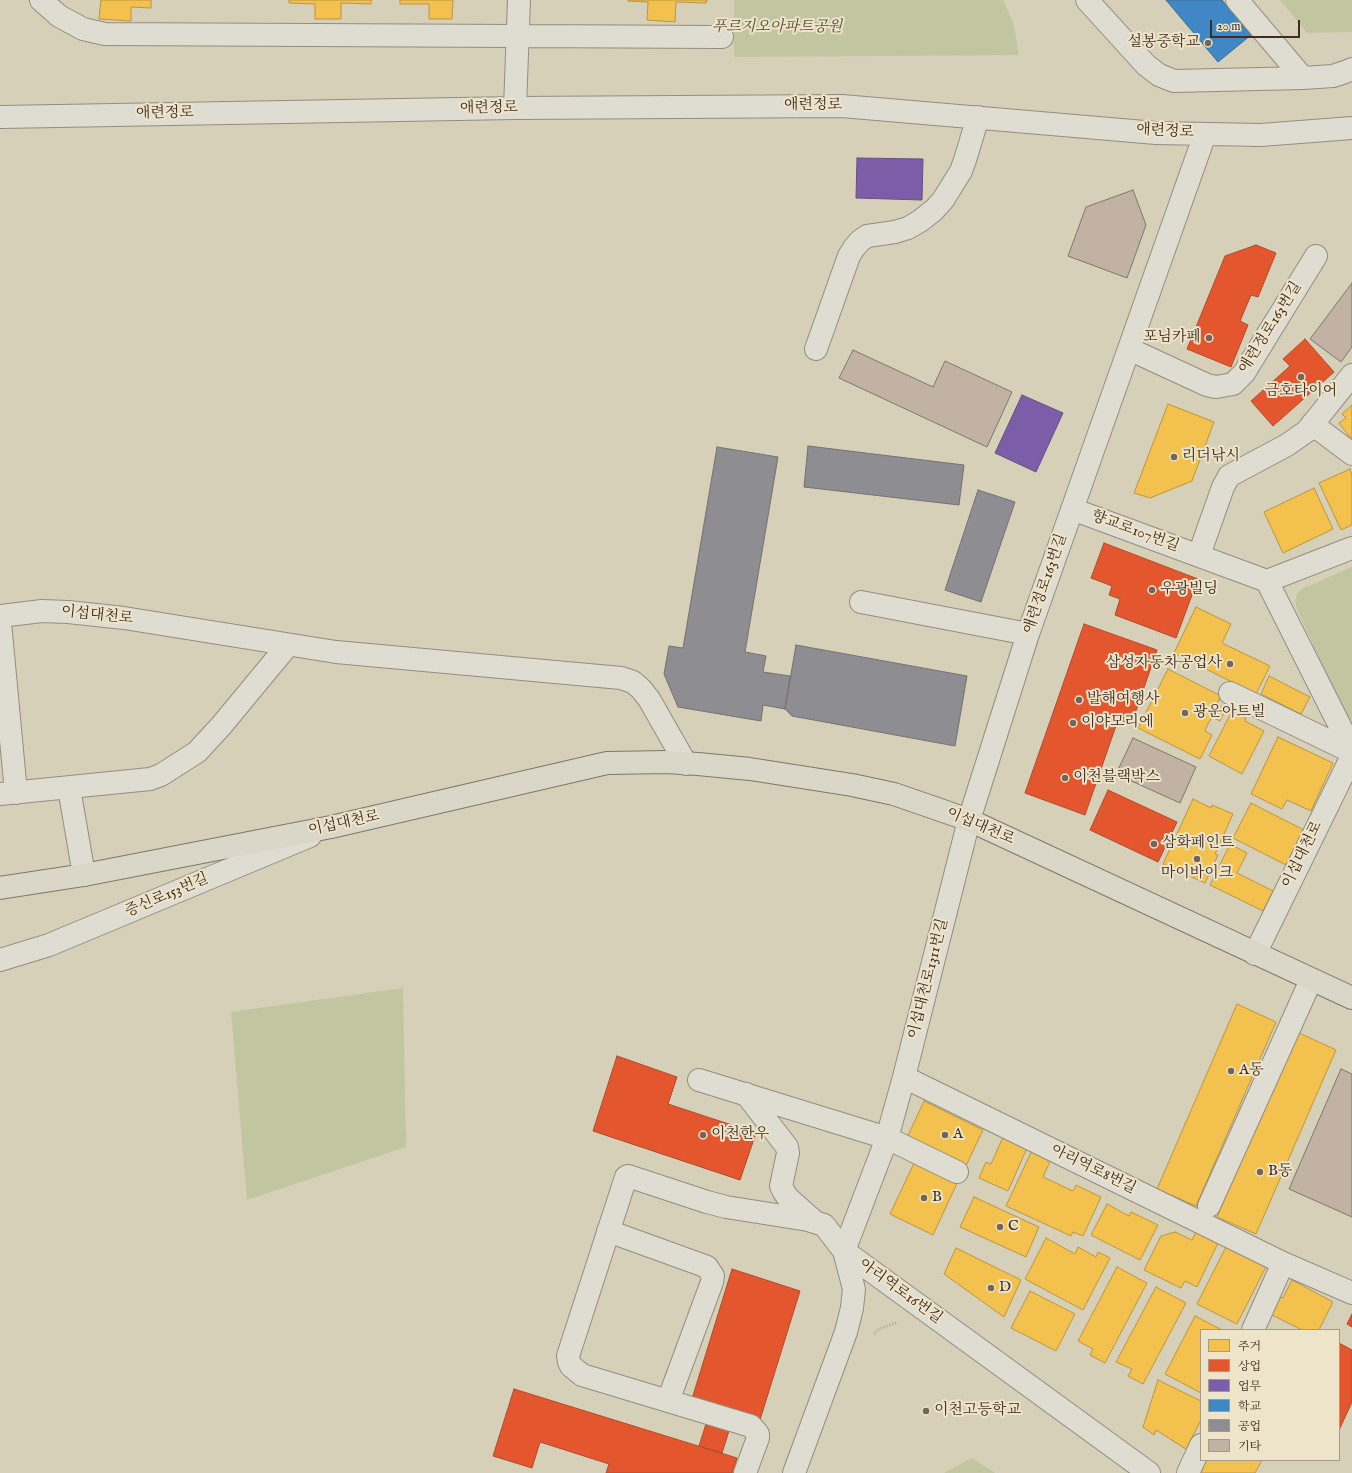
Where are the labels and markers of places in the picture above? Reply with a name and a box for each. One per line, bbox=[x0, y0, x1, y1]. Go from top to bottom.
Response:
place label: 설봉중학교 bbox=[1128, 34, 1200, 52]
marker: 설봉중학교 bbox=[1203, 38, 1213, 48]
place label: 포님카페 bbox=[1143, 329, 1201, 347]
marker: 포님카페 bbox=[1204, 333, 1214, 343]
marker: 금호타이어 bbox=[1296, 372, 1306, 382]
place label: 금호타이어 bbox=[1265, 383, 1337, 401]
place label: 리더낚시 bbox=[1182, 448, 1240, 466]
marker: 리더낚시 bbox=[1169, 452, 1179, 462]
place label: 우광빌딩 bbox=[1160, 581, 1218, 599]
marker: 우광빌딩 bbox=[1147, 585, 1157, 595]
place label: 삼성자동차공업사 bbox=[1106, 655, 1222, 673]
marker: 삼성자동차공업사 bbox=[1225, 659, 1235, 669]
place label: 발해여행사 bbox=[1087, 691, 1159, 709]
marker: 발해여행사 bbox=[1074, 695, 1084, 705]
place label: 광운아트빌 bbox=[1193, 704, 1265, 722]
marker: 광운아트빌 bbox=[1180, 708, 1190, 718]
place label: 이야모리에 bbox=[1081, 714, 1153, 732]
marker: 이야모리에 bbox=[1068, 718, 1078, 728]
place label: 이천블랙박스 bbox=[1073, 769, 1160, 787]
marker: 이천블랙박스 bbox=[1060, 773, 1070, 783]
place label: 삼화페인트 bbox=[1162, 835, 1234, 853]
marker: 삼화페인트 bbox=[1149, 839, 1159, 849]
marker: 마이바이크 bbox=[1192, 854, 1202, 864]
place label: 마이바이크 bbox=[1161, 865, 1233, 883]
place label: A동 bbox=[1239, 1062, 1264, 1080]
marker: A동 bbox=[1226, 1066, 1236, 1076]
place label: 이천한우 bbox=[711, 1126, 769, 1144]
place label: A bbox=[953, 1126, 963, 1144]
marker: 이천한우 bbox=[698, 1130, 708, 1140]
marker: A bbox=[940, 1130, 950, 1140]
place label: B동 bbox=[1268, 1163, 1292, 1181]
marker: B동 bbox=[1255, 1167, 1265, 1177]
place label: B bbox=[932, 1189, 942, 1207]
marker: B bbox=[919, 1193, 929, 1203]
place label: C bbox=[1008, 1218, 1019, 1236]
marker: C bbox=[995, 1222, 1005, 1232]
place label: D bbox=[999, 1279, 1011, 1297]
marker: D bbox=[986, 1283, 996, 1293]
place label: 이천고등학교 bbox=[934, 1402, 1021, 1420]
marker: 이천고등학교 bbox=[921, 1406, 931, 1416]

